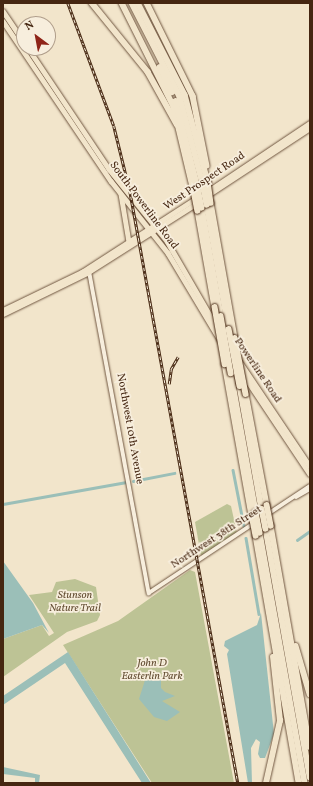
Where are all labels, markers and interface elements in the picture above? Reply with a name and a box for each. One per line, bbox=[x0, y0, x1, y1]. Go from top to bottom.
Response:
north arrow bbox=[16, 16, 56, 56]
text: N bbox=[23, 18, 37, 35]
street label: West Prospect Road bbox=[162, 150, 248, 214]
street label: South Powerline Road bbox=[106, 160, 180, 252]
street label: Powerline Road bbox=[230, 336, 284, 406]
street label: Northwest 10th Avenue bbox=[113, 372, 145, 486]
street label: Northwest 38th Street bbox=[169, 504, 265, 572]
park label: Stunson Nature Trail bbox=[49, 590, 101, 616]
park label: John D Easterlin Park bbox=[121, 658, 183, 684]

